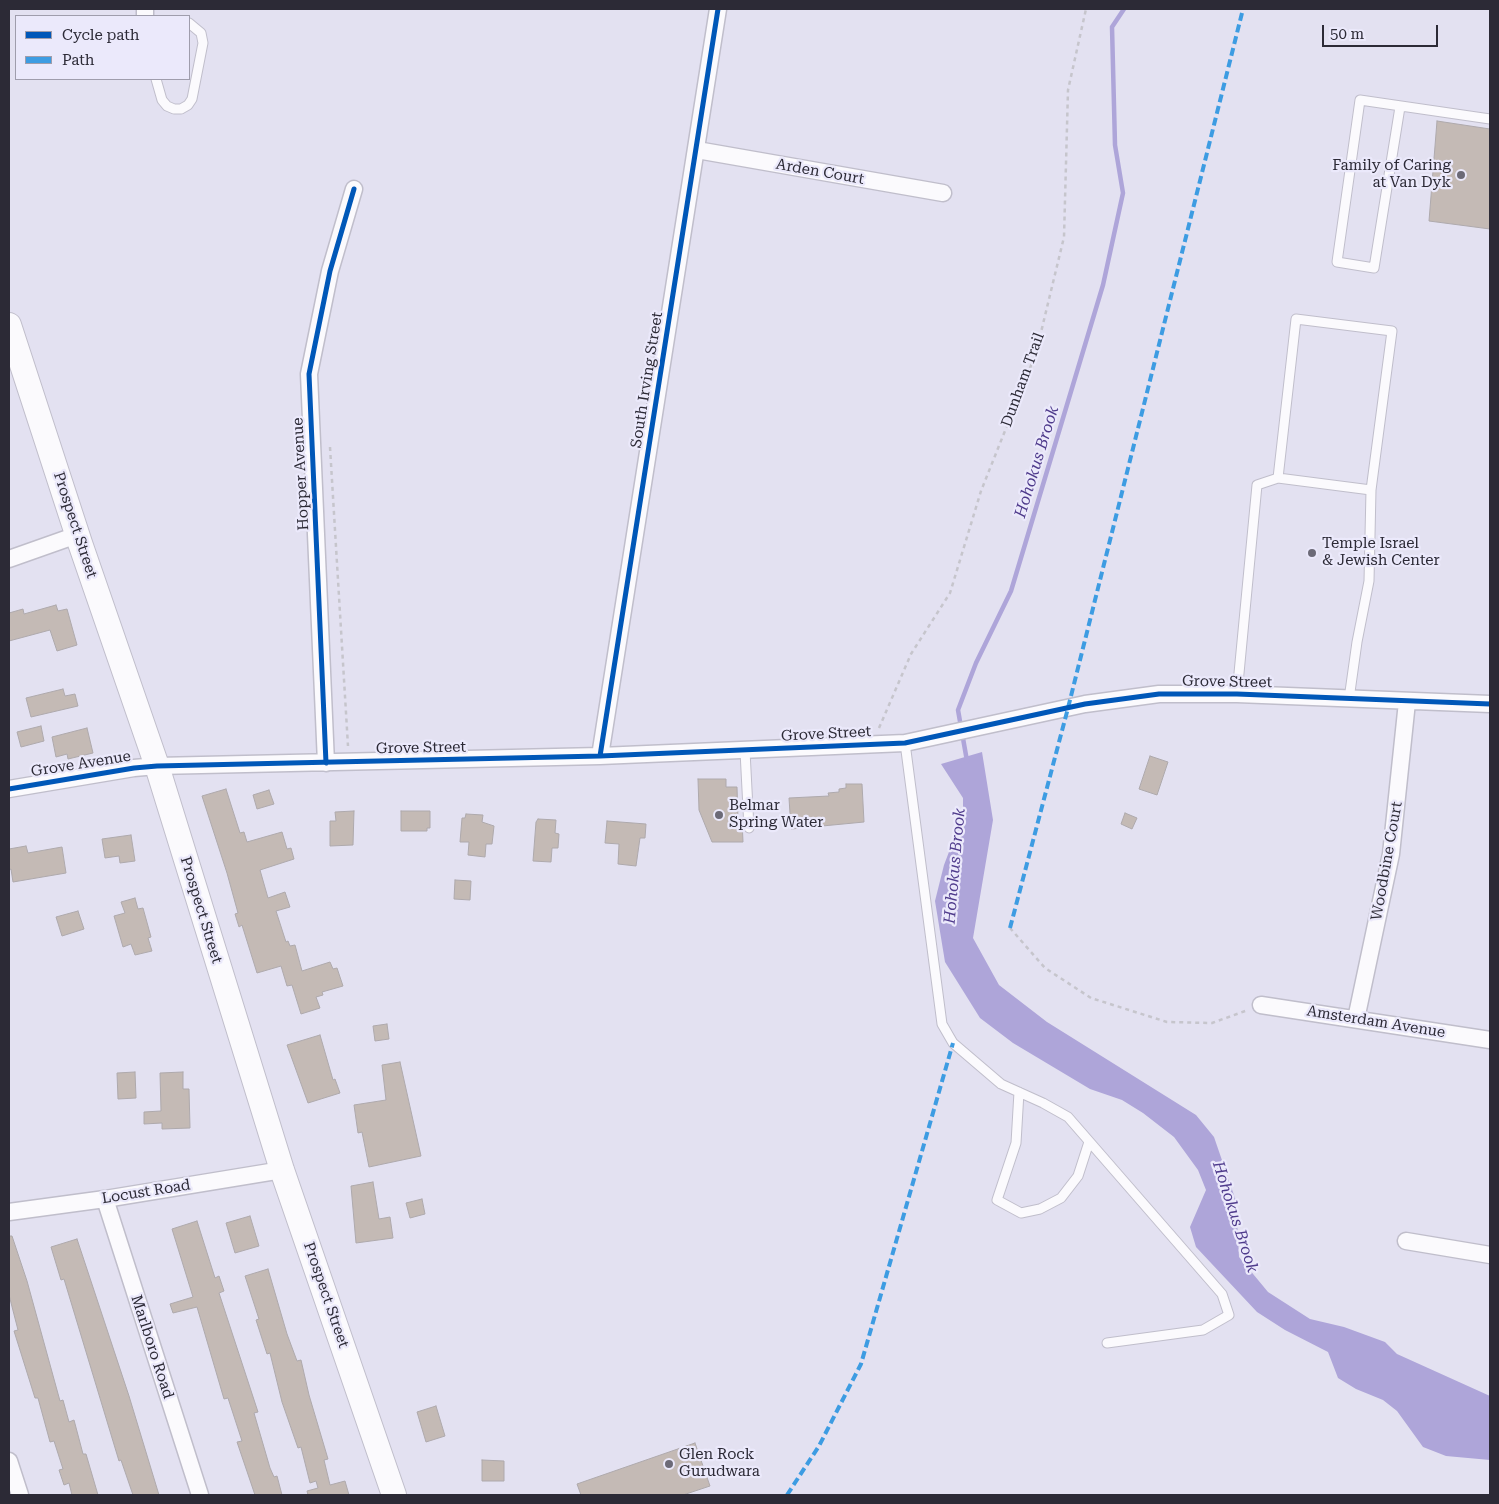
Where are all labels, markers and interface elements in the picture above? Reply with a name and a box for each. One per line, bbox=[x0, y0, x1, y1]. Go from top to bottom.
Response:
legend bbox=[15, 15, 190, 80]
scale bar bbox=[1324, 15, 1440, 47]
text: 50 m bbox=[1330, 25, 1364, 43]
text: Cycle path bbox=[62, 26, 139, 44]
text: Path bbox=[62, 51, 95, 69]
street label: Arden Court bbox=[775, 155, 865, 189]
place label: Family of Caring at Van Dyk bbox=[1332, 157, 1451, 192]
marker: Family of Caring at Van Dyk bbox=[1455, 169, 1467, 181]
street label: South Irving Street bbox=[627, 311, 667, 449]
street label: Dunham Trail bbox=[998, 330, 1048, 430]
water label: Hohokus Brook bbox=[1011, 404, 1063, 520]
street label: Hopper Avenue bbox=[289, 417, 313, 531]
street label: Prospect Street bbox=[49, 469, 101, 581]
place label: Temple Israel & Jewish Center bbox=[1322, 535, 1440, 570]
marker: Temple Israel & Jewish Center bbox=[1306, 547, 1318, 559]
street label: Grove Street bbox=[1182, 672, 1272, 692]
street label: Grove Street bbox=[781, 723, 871, 745]
street label: Grove Street bbox=[376, 738, 466, 758]
street label: Grove Avenue bbox=[30, 747, 132, 781]
place label: Belmar Spring Water bbox=[729, 797, 824, 832]
street label: Woodbine Court bbox=[1368, 800, 1406, 922]
water label: Hohokus Brook bbox=[940, 807, 970, 925]
marker: Belmar Spring Water bbox=[713, 809, 725, 821]
street label: Prospect Street bbox=[176, 854, 226, 966]
street label: Amsterdam Avenue bbox=[1305, 1002, 1447, 1042]
water label: Hohokus Brook bbox=[1208, 1159, 1262, 1275]
street label: Locust Road bbox=[100, 1176, 192, 1208]
street label: Prospect Street bbox=[299, 1240, 353, 1350]
street label: Marlboro Road bbox=[127, 1293, 177, 1401]
place label: Glen Rock Gurudwara bbox=[679, 1446, 760, 1481]
marker: Glen Rock Gurudwara bbox=[663, 1458, 675, 1470]

